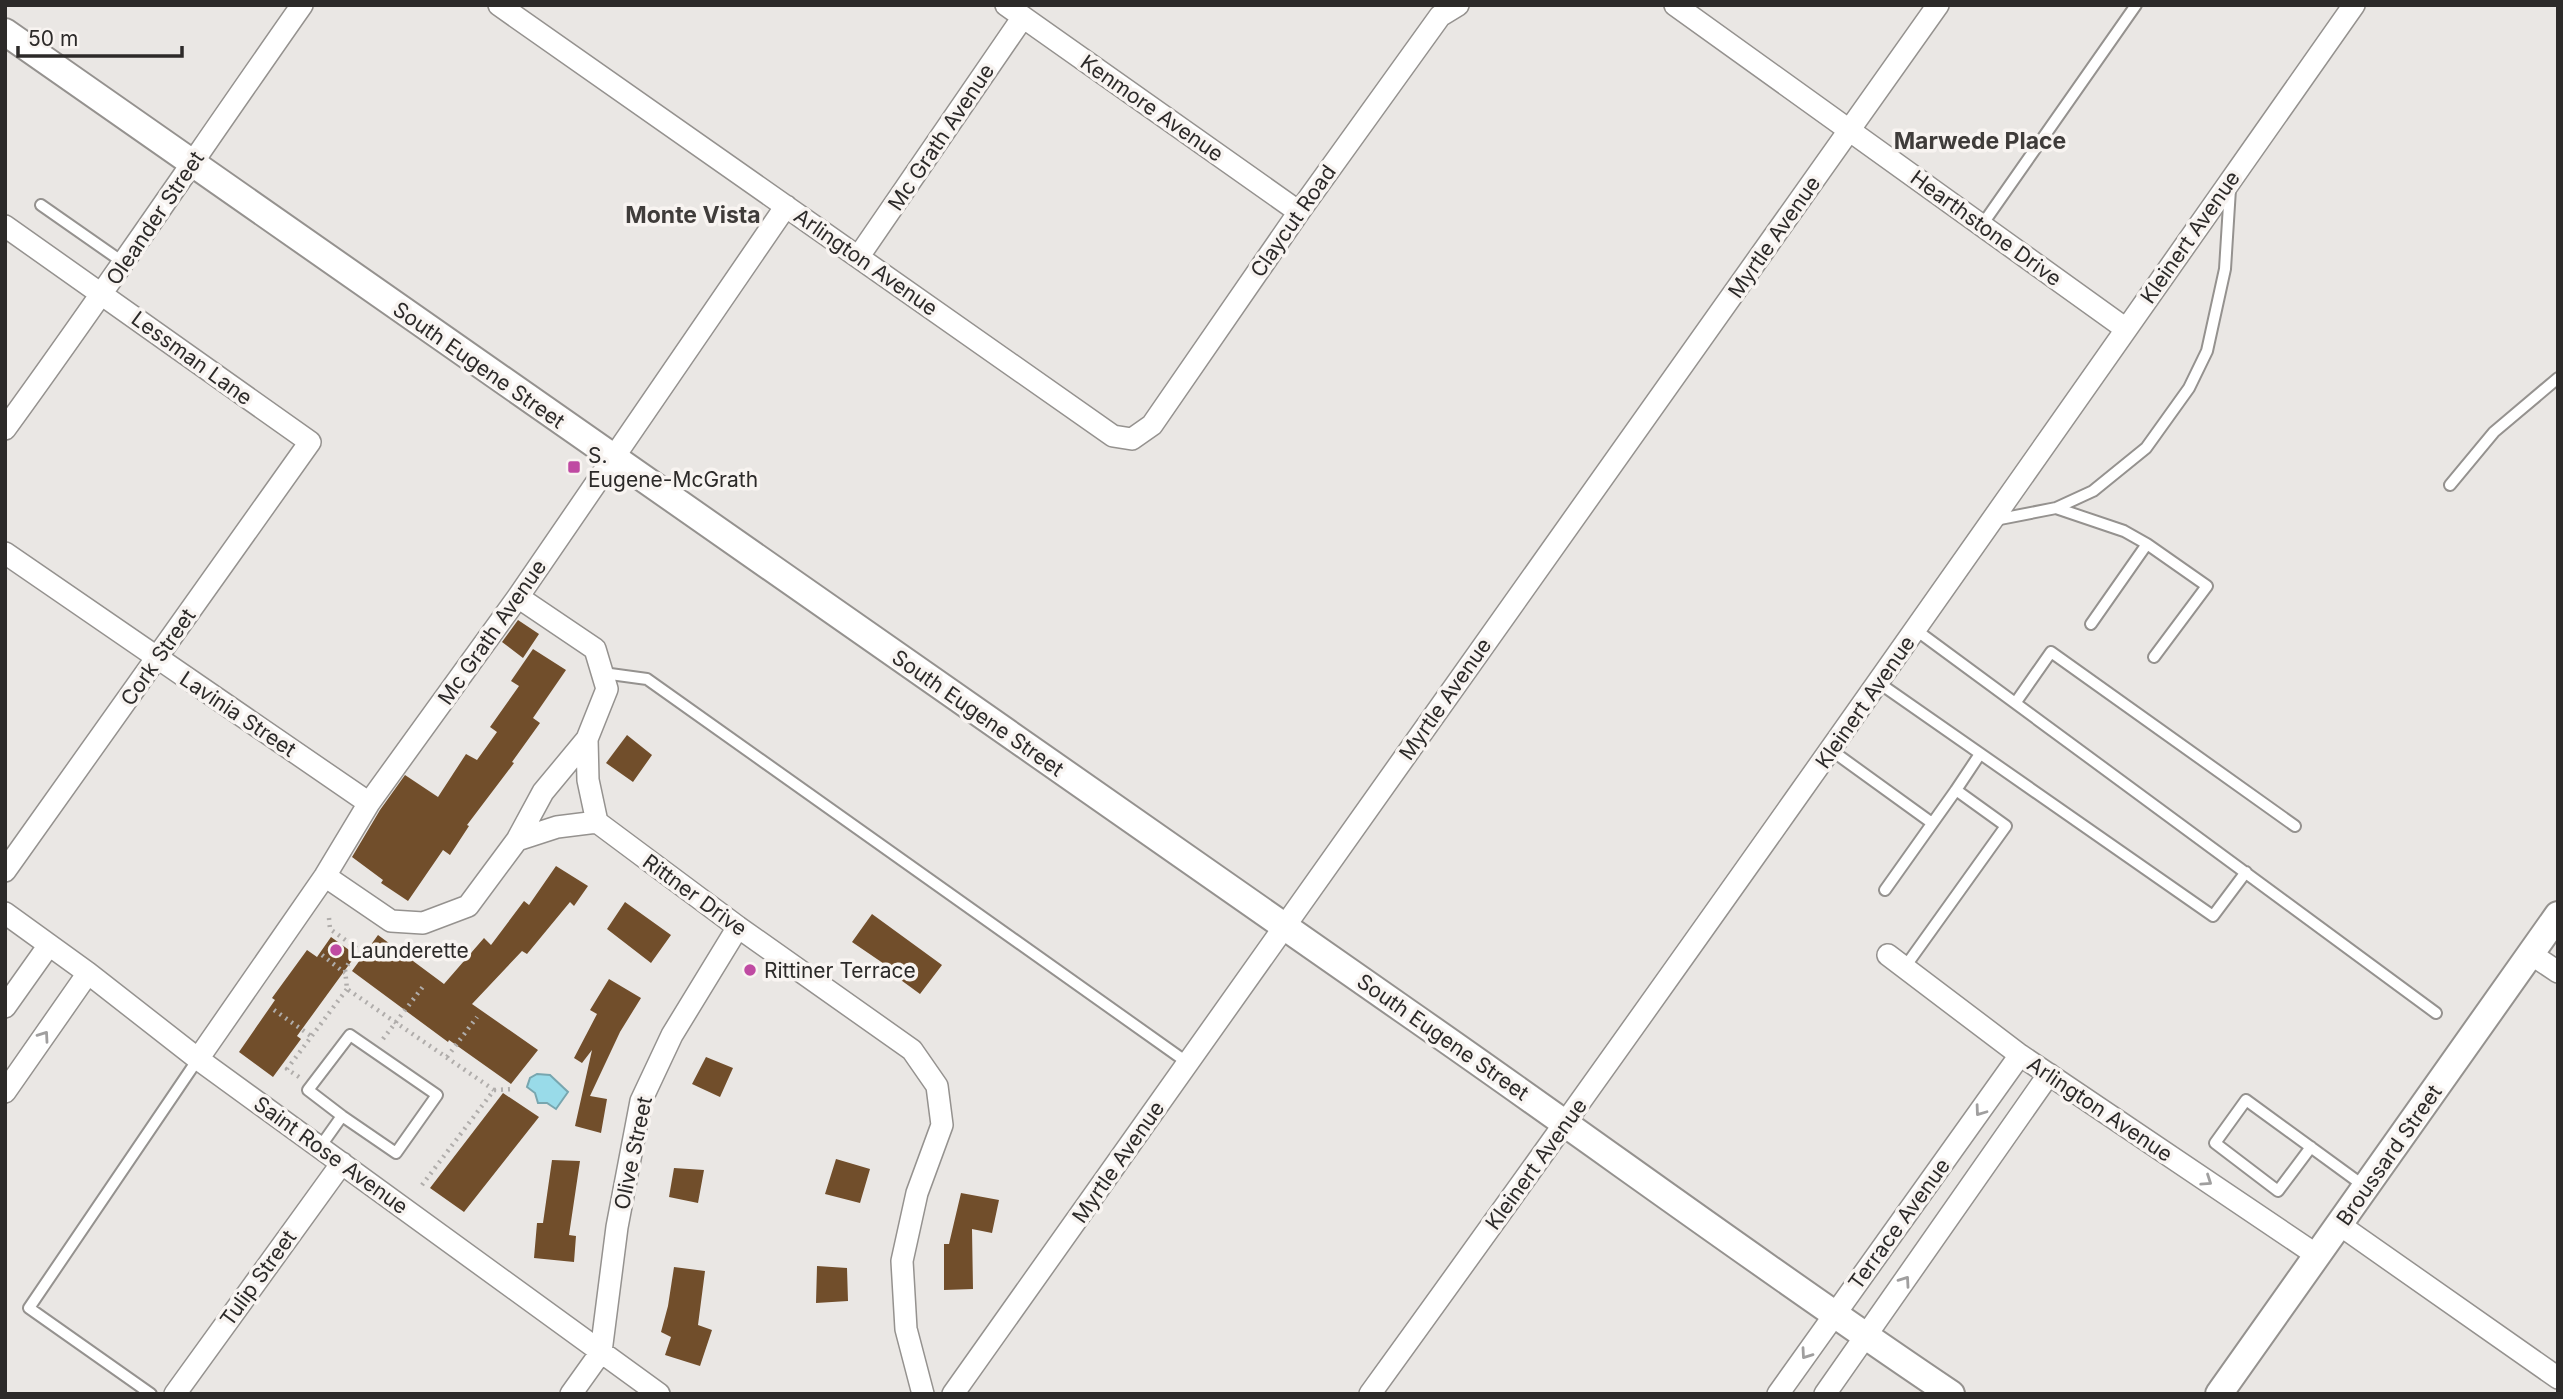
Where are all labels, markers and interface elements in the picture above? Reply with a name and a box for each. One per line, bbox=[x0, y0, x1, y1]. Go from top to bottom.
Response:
scale bar bbox=[18, 14, 182, 58]
text: 50 m bbox=[28, 26, 78, 51]
street label: Kenmore Avenue bbox=[1076, 49, 1228, 167]
street label: Mc Grath Avenue bbox=[883, 59, 999, 215]
district label: Marwede Place bbox=[1894, 127, 2066, 155]
street label: Oleander Street bbox=[101, 146, 209, 290]
street label: Claycut Road bbox=[1245, 160, 1341, 282]
street label: Hearthstone Drive bbox=[1906, 165, 2066, 291]
street label: Kleinert Avenue bbox=[2135, 166, 2245, 308]
street label: Myrtle Avenue bbox=[1723, 171, 1825, 303]
district label: Monte Vista bbox=[625, 201, 761, 229]
street label: Arlington Avenue bbox=[789, 203, 943, 321]
street label: South Eugene Street bbox=[388, 296, 570, 434]
street label: Lessman Lane bbox=[127, 306, 257, 410]
place label: S. Eugene-McGrath bbox=[588, 443, 758, 492]
marker: S. Eugene-McGrath bbox=[566, 459, 582, 475]
street label: Mc Grath Avenue bbox=[433, 555, 551, 709]
street label: Cork Street bbox=[115, 604, 201, 710]
street label: Kleinert Avenue bbox=[1810, 631, 1920, 773]
street label: Myrtle Avenue bbox=[1394, 633, 1496, 765]
street label: South Eugene Street bbox=[887, 644, 1069, 782]
street label: Lavinia Street bbox=[175, 666, 301, 762]
street label: Rittner Drive bbox=[638, 849, 752, 941]
place label: Launderette bbox=[350, 938, 469, 963]
marker: Launderette bbox=[328, 942, 344, 958]
place label: Rittiner Terrace bbox=[764, 958, 916, 983]
marker: Rittiner Terrace bbox=[742, 962, 758, 978]
street label: South Eugene Street bbox=[1352, 968, 1534, 1106]
one-way arrow bbox=[36, 1031, 48, 1044]
street label: Arlington Avenue bbox=[2023, 1051, 2177, 1167]
street label: Broussard Street bbox=[2331, 1080, 2447, 1230]
street label: Saint Rose Avenue bbox=[249, 1091, 413, 1219]
street label: Olive Street bbox=[609, 1094, 657, 1212]
street label: Kleinert Avenue bbox=[1480, 1094, 1592, 1234]
street label: Myrtle Avenue bbox=[1067, 1096, 1169, 1228]
one-way arrow bbox=[1976, 1103, 1988, 1116]
street label: Terrace Avenue bbox=[1843, 1154, 1955, 1294]
one-way arrow bbox=[2199, 1173, 2212, 1185]
street label: Tulip Street bbox=[215, 1225, 301, 1331]
one-way arrow bbox=[1897, 1276, 1909, 1289]
one-way arrow bbox=[1802, 1346, 1814, 1359]

